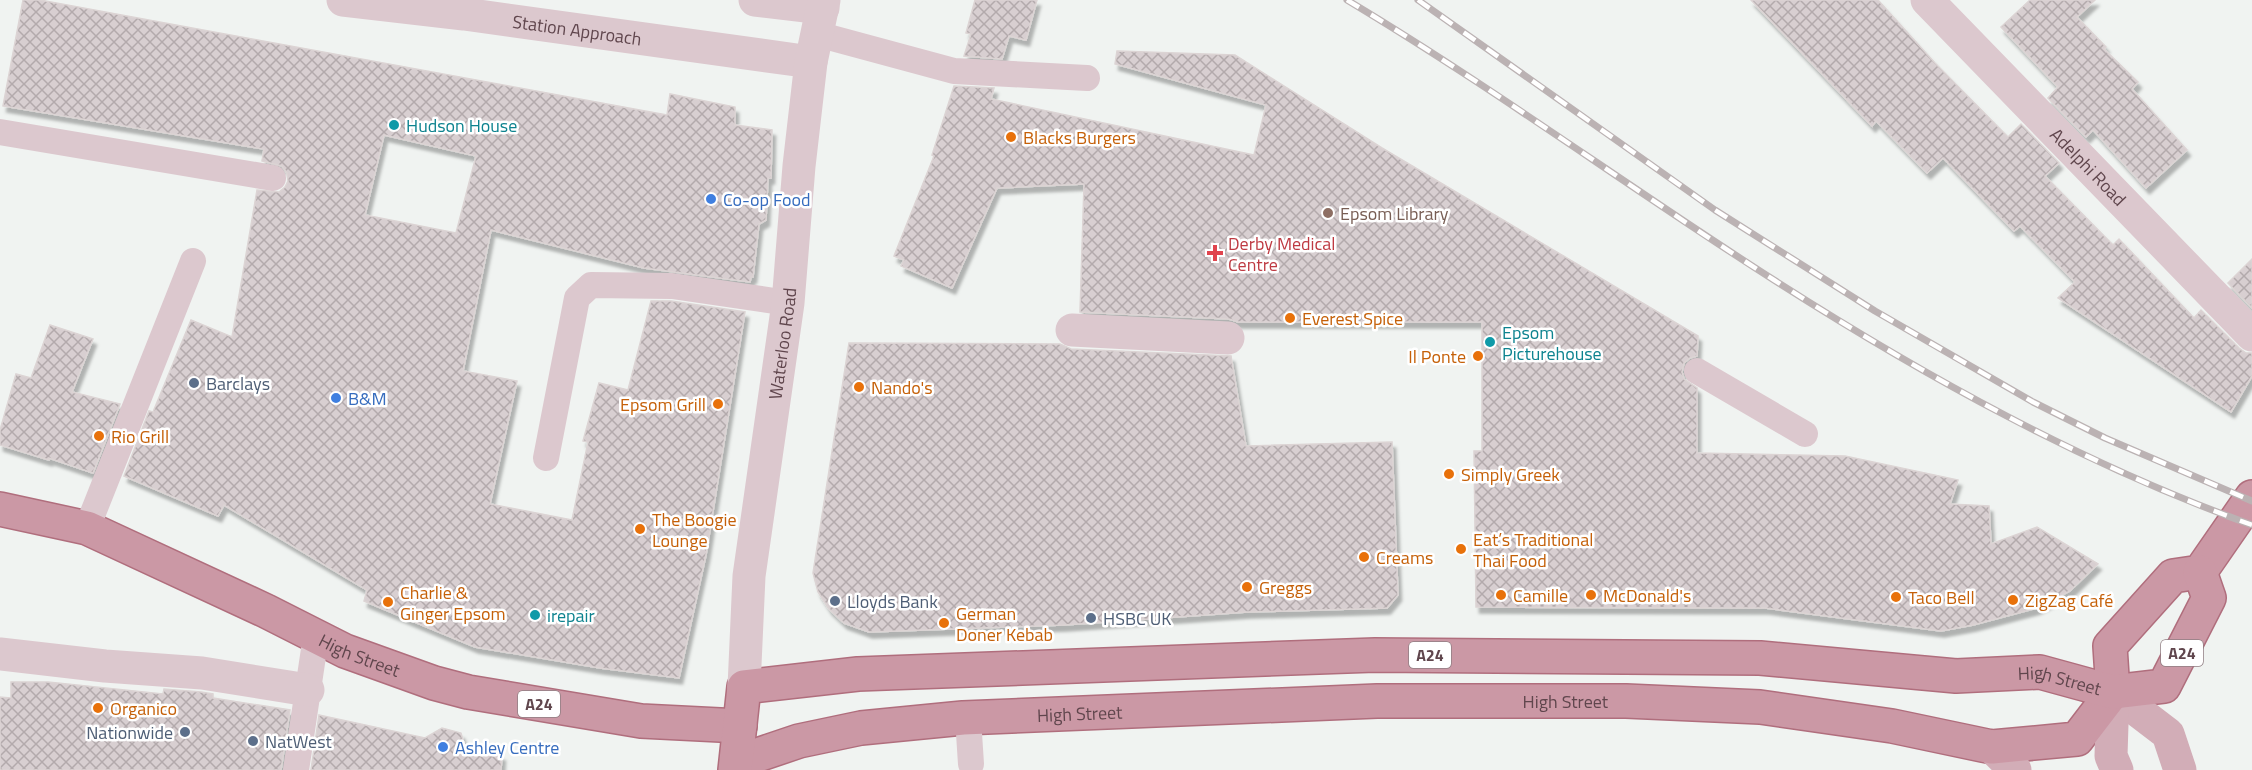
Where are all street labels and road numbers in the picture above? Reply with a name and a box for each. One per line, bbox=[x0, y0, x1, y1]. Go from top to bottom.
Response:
street label: Station Approach bbox=[511, 7, 643, 52]
street label: Adelphi Road bbox=[2044, 121, 2133, 212]
street label: Waterloo Road bbox=[761, 287, 803, 401]
street label: High Street bbox=[314, 626, 405, 683]
road number: A24 bbox=[2161, 640, 2203, 666]
road number: A24 bbox=[1409, 642, 1451, 668]
street label: High Street bbox=[2017, 658, 2105, 702]
street label: High Street bbox=[1523, 688, 1609, 715]
road number: A24 bbox=[518, 691, 560, 717]
street label: High Street bbox=[1036, 698, 1124, 728]

